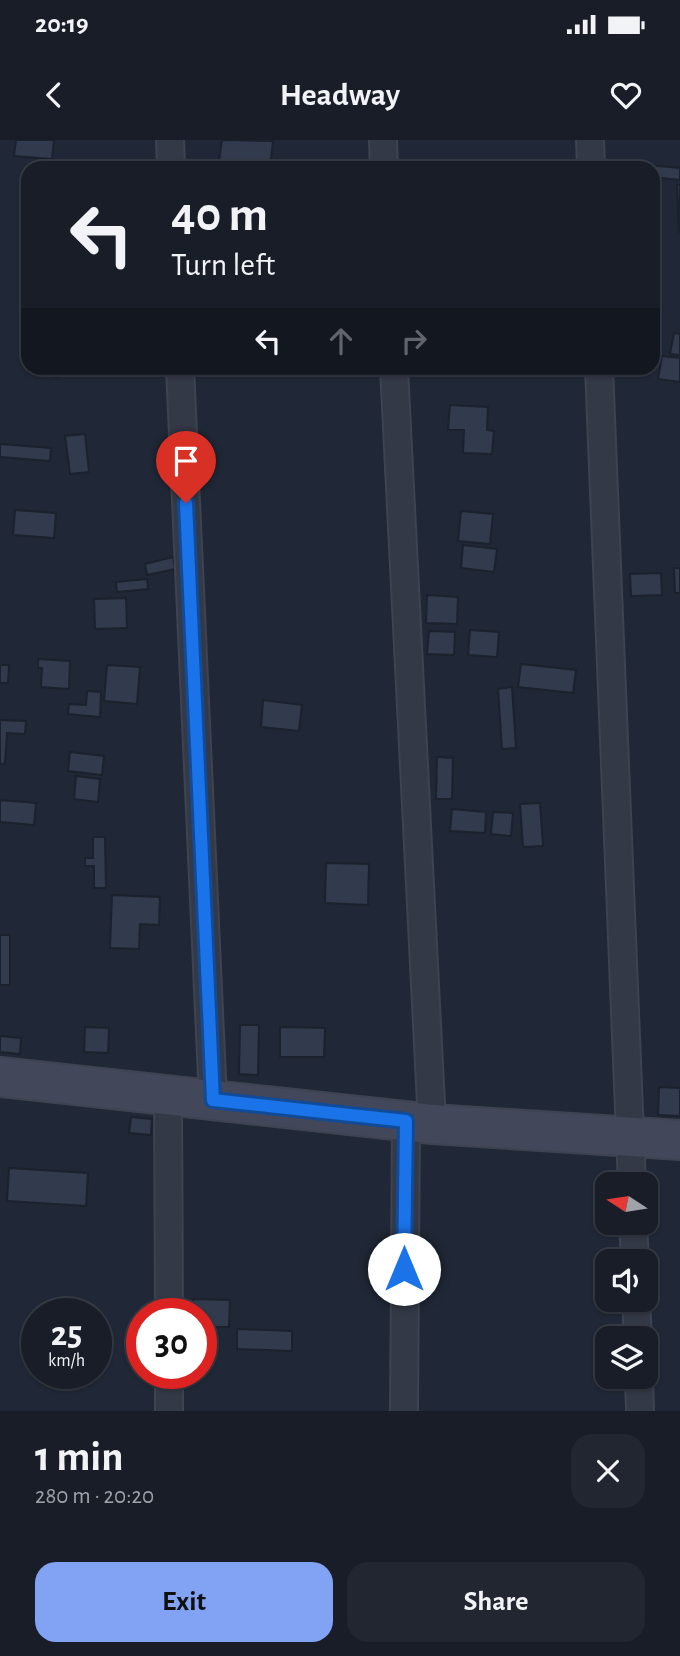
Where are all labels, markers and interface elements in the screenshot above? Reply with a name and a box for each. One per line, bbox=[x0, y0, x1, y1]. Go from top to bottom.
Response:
text: 20:19 bbox=[35, 11, 89, 37]
icon: back bbox=[35, 76, 73, 114]
icon: heart bbox=[607, 76, 645, 114]
text: Headway bbox=[280, 79, 400, 111]
icon: left bbox=[56, 189, 147, 280]
text: 40 m bbox=[171, 191, 268, 240]
text: Turn left bbox=[171, 249, 275, 281]
icon: left bbox=[249, 322, 287, 360]
icon: ahead bbox=[322, 322, 360, 360]
icon: right bbox=[395, 322, 433, 360]
pin bbox=[156, 431, 216, 503]
icon: arrive bbox=[167, 442, 205, 480]
north arrow bbox=[595, 1172, 658, 1236]
map controls bbox=[595, 1172, 658, 1389]
position arrow bbox=[367, 1232, 441, 1306]
button: sound bbox=[595, 1249, 658, 1312]
speed limit sign: 30 bbox=[126, 1298, 217, 1389]
text: 25 bbox=[51, 1317, 82, 1352]
button: layers bbox=[595, 1326, 658, 1389]
text: km/h bbox=[48, 1352, 85, 1370]
button: close bbox=[571, 1434, 645, 1508]
text: 1 min bbox=[35, 1436, 124, 1478]
text: 280 m · 20:20 bbox=[35, 1485, 154, 1508]
button: Exit bbox=[35, 1562, 333, 1642]
button: Share bbox=[347, 1562, 645, 1642]

